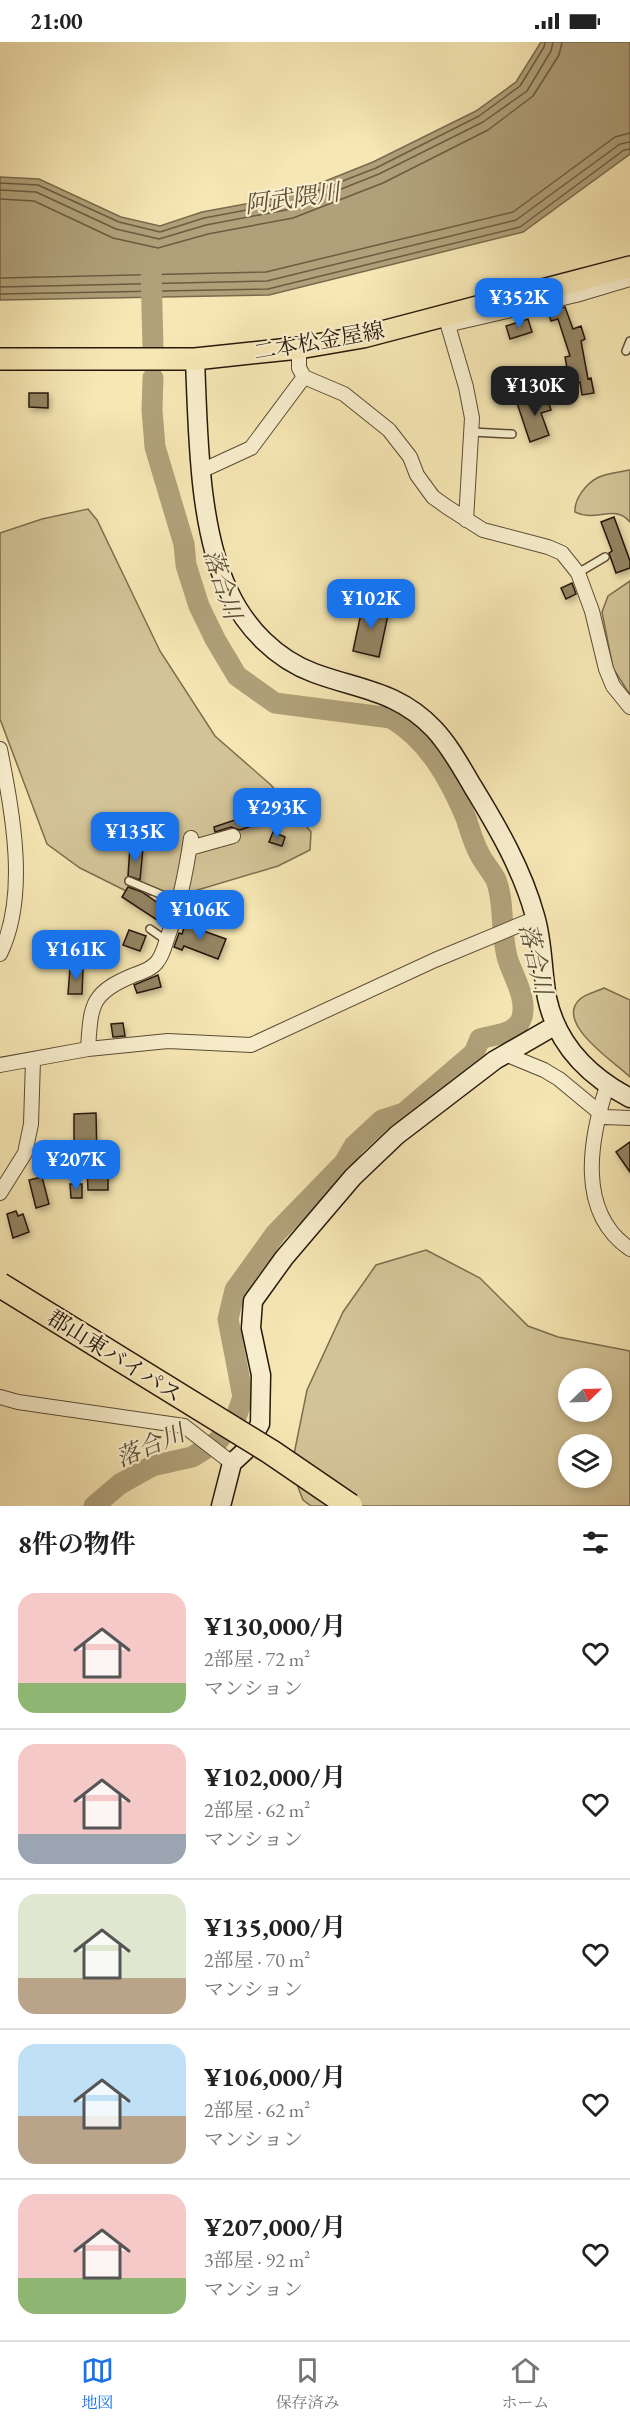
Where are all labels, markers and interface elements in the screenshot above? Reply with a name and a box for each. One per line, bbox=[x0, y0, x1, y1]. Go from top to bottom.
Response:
text: 21:00 bbox=[30, 7, 83, 36]
water label: 阿武隈川 bbox=[242, 176, 345, 220]
pin: ¥352K bbox=[477, 278, 561, 329]
text: ¥352K bbox=[489, 284, 549, 310]
street label: 二本松金屋線 bbox=[251, 315, 387, 367]
pin: ¥130K bbox=[493, 366, 577, 417]
text: ¥130K bbox=[505, 372, 565, 398]
water label: 落合川 bbox=[197, 545, 250, 626]
pin: ¥102K bbox=[329, 579, 413, 630]
text: ¥102K bbox=[341, 585, 401, 611]
pin: ¥293K bbox=[235, 788, 319, 839]
text: ¥293K bbox=[247, 794, 307, 820]
pin: ¥135K bbox=[93, 812, 177, 863]
text: ¥135K bbox=[105, 818, 165, 844]
pin: ¥106K bbox=[158, 890, 242, 941]
text: ¥106K bbox=[170, 896, 230, 922]
water label: 落合川 bbox=[513, 920, 560, 1000]
pin: ¥161K bbox=[34, 930, 118, 981]
text: ¥161K bbox=[46, 936, 106, 962]
pin: ¥207K bbox=[34, 1140, 118, 1191]
text: ¥207K bbox=[46, 1146, 106, 1172]
street label: 郡山東バイパス bbox=[42, 1303, 188, 1409]
north arrow bbox=[558, 1368, 612, 1422]
map controls bbox=[558, 1368, 612, 1488]
water label: 落合川 bbox=[111, 1415, 192, 1473]
button: layers bbox=[558, 1434, 612, 1488]
icon: filters bbox=[579, 1526, 612, 1559]
text: 8件の物件 bbox=[18, 1527, 136, 1561]
text: ¥130,000/月 bbox=[204, 1609, 346, 1643]
icon: home bbox=[66, 1617, 138, 1689]
icon: heart bbox=[579, 1637, 612, 1670]
text: 2部屋 · 72 m² bbox=[204, 1646, 310, 1672]
text: マンション bbox=[204, 1675, 303, 1701]
text: ¥102,000/月 bbox=[204, 1760, 346, 1794]
icon: home bbox=[66, 1768, 138, 1840]
icon: heart bbox=[579, 1788, 612, 1821]
text: 2部屋 · 62 m² bbox=[204, 1797, 310, 1823]
text: マンション bbox=[204, 1826, 303, 1852]
text: ¥135,000/月 bbox=[204, 1910, 346, 1944]
icon: home bbox=[66, 1918, 138, 1990]
icon: heart bbox=[579, 1938, 612, 1971]
text: 2部屋 · 70 m² bbox=[204, 1947, 310, 1973]
text: マンション bbox=[204, 1976, 303, 2002]
text: ¥106,000/月 bbox=[204, 2060, 346, 2094]
icon: home bbox=[66, 2068, 138, 2140]
icon: heart bbox=[579, 2088, 612, 2121]
text: 2部屋 · 62 m² bbox=[204, 2097, 310, 2123]
text: マンション bbox=[204, 2126, 303, 2152]
text: ¥207,000/月 bbox=[204, 2210, 346, 2244]
icon: home bbox=[66, 2218, 138, 2290]
icon: heart bbox=[579, 2238, 612, 2271]
text: 3部屋 · 92 m² bbox=[204, 2247, 310, 2273]
text: マンション bbox=[204, 2276, 303, 2302]
tab: 地図 bbox=[81, 2354, 114, 2413]
tab: 保存済み bbox=[275, 2354, 340, 2413]
tab: ホーム bbox=[501, 2354, 549, 2413]

